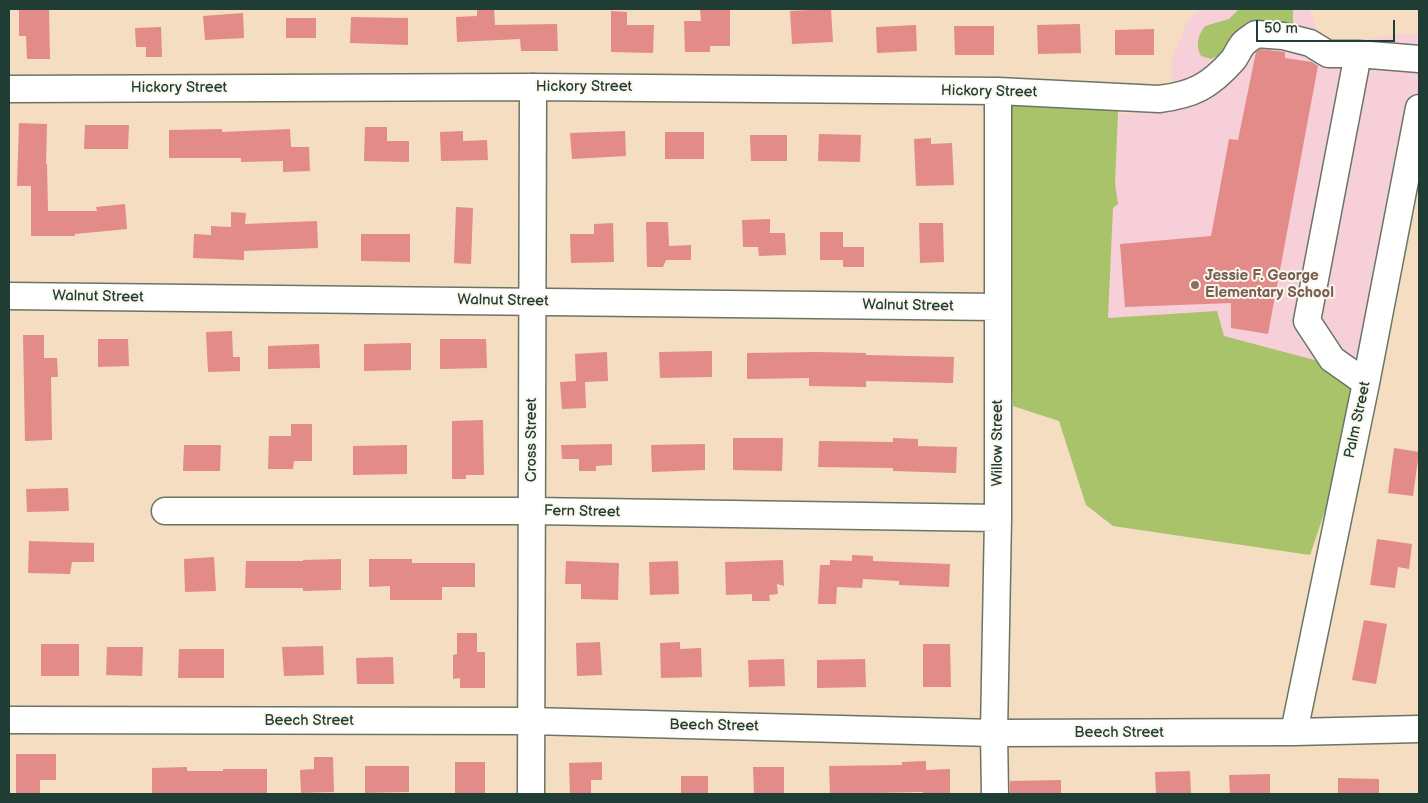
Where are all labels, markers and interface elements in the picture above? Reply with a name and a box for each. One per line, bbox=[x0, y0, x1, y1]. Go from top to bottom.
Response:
scale bar bbox=[1258, 10, 1397, 42]
text: 50 m bbox=[1264, 19, 1298, 38]
street label: Hickory Street bbox=[536, 78, 632, 96]
street label: Hickory Street bbox=[131, 79, 227, 97]
street label: Hickory Street bbox=[941, 82, 1037, 102]
place label: Jessie F. George Elementary School bbox=[1205, 267, 1334, 302]
marker: Jessie F. George Elementary School bbox=[1189, 279, 1201, 291]
street label: Walnut Street bbox=[52, 287, 144, 307]
street label: Walnut Street bbox=[457, 291, 549, 311]
street label: Walnut Street bbox=[862, 296, 954, 316]
street label: Palm Street bbox=[1341, 380, 1375, 460]
street label: Cross Street bbox=[523, 398, 541, 482]
street label: Willow Street bbox=[989, 400, 1007, 486]
street label: Fern Street bbox=[544, 502, 620, 522]
street label: Beech Street bbox=[264, 712, 354, 730]
street label: Beech Street bbox=[669, 716, 759, 736]
street label: Beech Street bbox=[1074, 724, 1164, 742]

